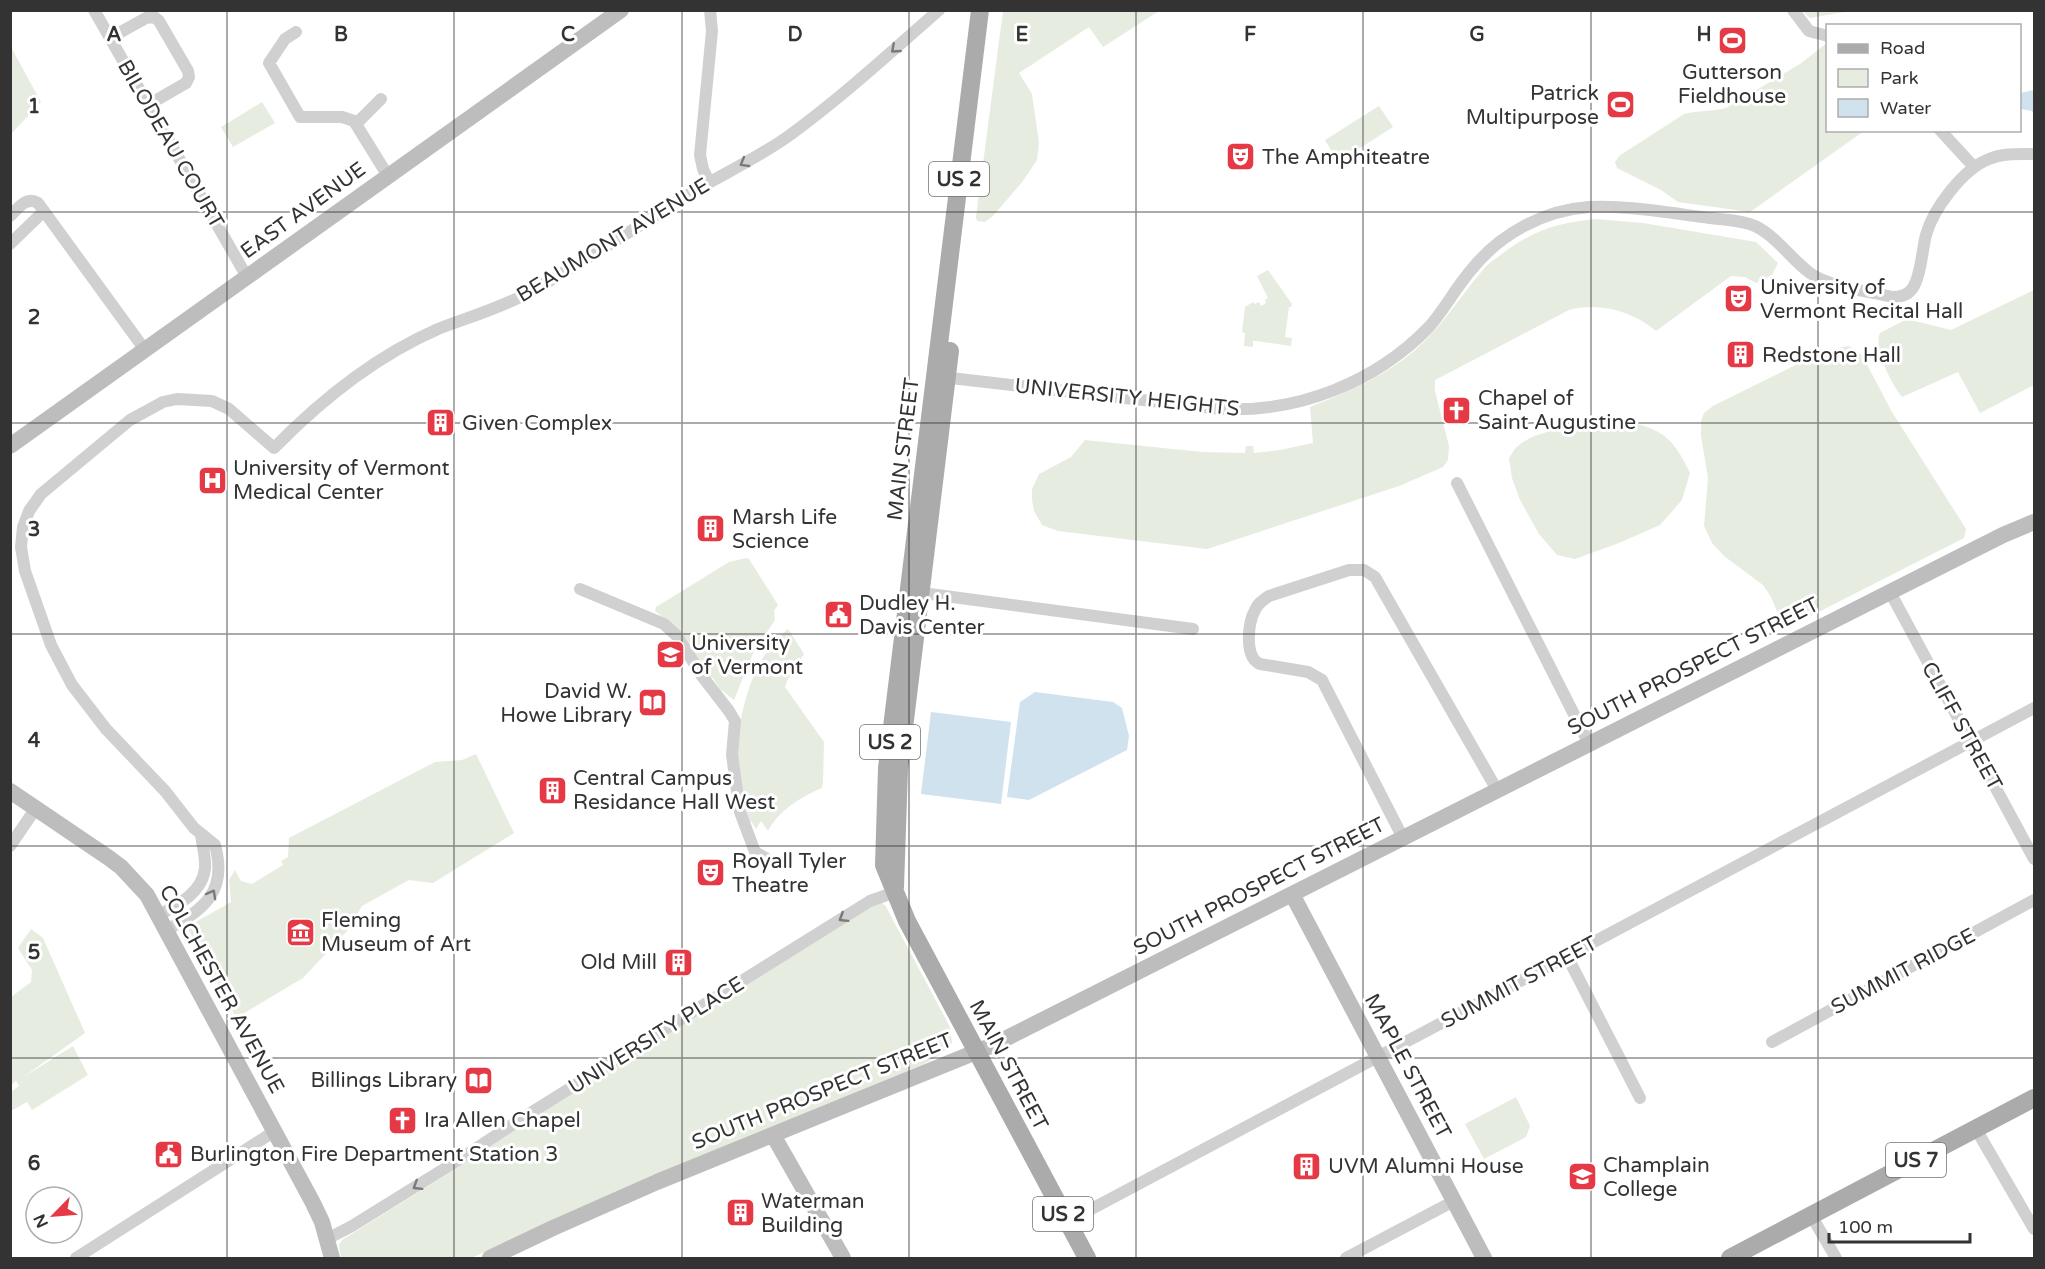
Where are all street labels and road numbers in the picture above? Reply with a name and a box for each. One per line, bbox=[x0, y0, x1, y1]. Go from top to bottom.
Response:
street label: BILODEAU COURT bbox=[112, 56, 229, 233]
street label: EAST AVENUE bbox=[236, 157, 371, 264]
road number: US 2 bbox=[929, 162, 989, 196]
street label: BEAUMONT AVENUE bbox=[512, 173, 714, 308]
street label: UNIVERSITY HEIGHTS bbox=[1013, 373, 1241, 422]
street label: MAIN STREET bbox=[882, 376, 925, 522]
street label: SOUTH PROSPECT STREET bbox=[1563, 592, 1823, 741]
street label: CLIFF STREET bbox=[1916, 658, 2007, 795]
road number: US 2 bbox=[860, 725, 920, 759]
street label: SOUTH PROSPECT STREET bbox=[1129, 812, 1389, 961]
street label: COLCHESTER AVENUE bbox=[154, 880, 289, 1098]
street label: SUMMIT RIDGE bbox=[1827, 923, 1980, 1020]
street label: SUMMIT STREET bbox=[1437, 931, 1602, 1034]
street label: UNIVERSITY PLACE bbox=[564, 971, 749, 1100]
street label: MAPLE STREET bbox=[1359, 990, 1456, 1143]
street label: MAIN STREET bbox=[964, 996, 1053, 1135]
street label: SOUTH PROSPECT STREET bbox=[688, 1028, 956, 1155]
road number: US 7 bbox=[1886, 1143, 1946, 1177]
road number: US 2 bbox=[1033, 1197, 1093, 1231]

